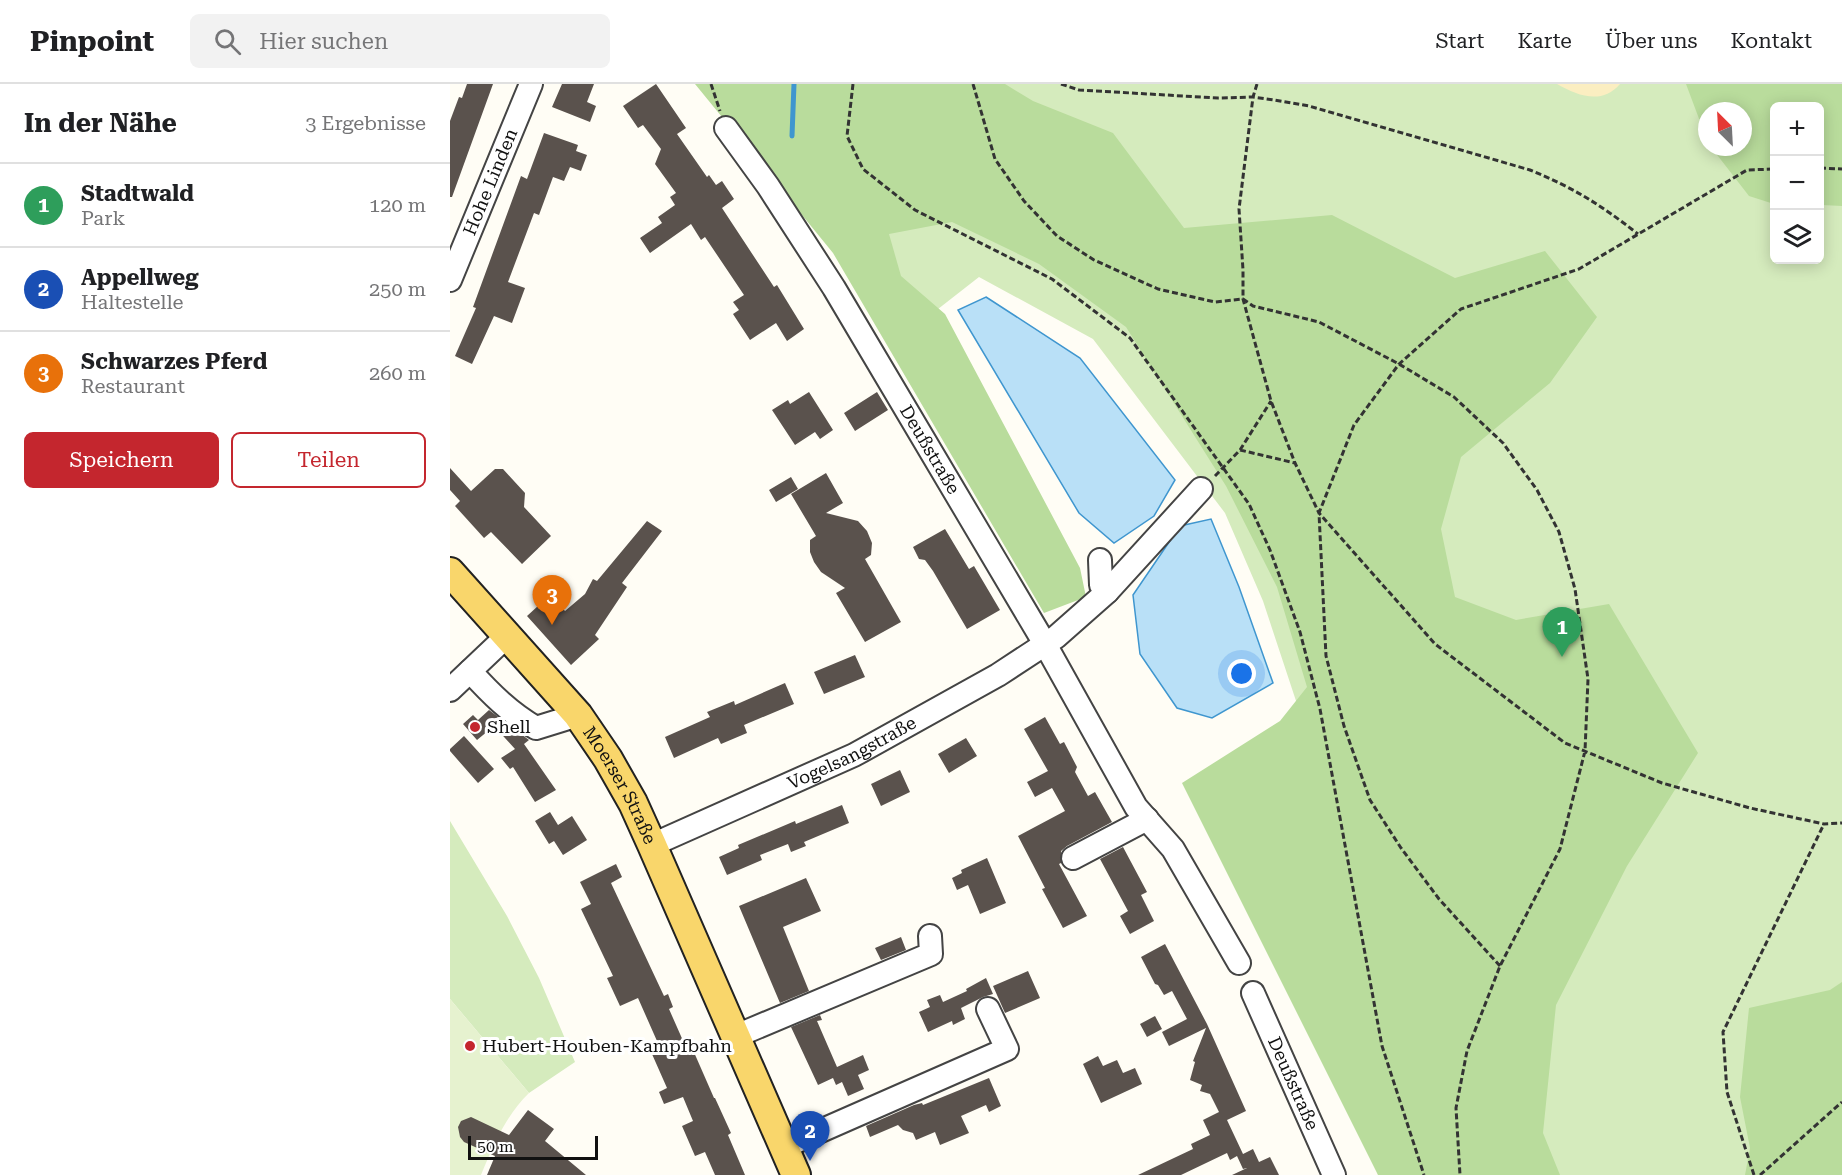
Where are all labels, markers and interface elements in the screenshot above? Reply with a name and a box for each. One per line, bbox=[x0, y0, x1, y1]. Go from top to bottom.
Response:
search box bbox=[190, 14, 610, 68]
text: Pinpoint bbox=[30, 25, 154, 58]
icon: search bbox=[211, 25, 244, 58]
text: Hier suchen bbox=[259, 29, 388, 54]
text: Start bbox=[1436, 29, 1484, 53]
text: Karte bbox=[1517, 29, 1572, 53]
text: Über uns bbox=[1605, 29, 1697, 53]
text: Kontakt bbox=[1730, 29, 1812, 53]
north arrow bbox=[1698, 102, 1752, 156]
map controls bbox=[1770, 102, 1824, 264]
button: + bbox=[1770, 102, 1824, 156]
text: In der Nähe bbox=[24, 108, 177, 138]
text: 3 Ergebnisse bbox=[305, 111, 426, 135]
street label: Hohe Linden bbox=[459, 125, 522, 238]
button: − bbox=[1770, 156, 1824, 210]
text: Stadtwald bbox=[81, 181, 194, 206]
text: 1 bbox=[38, 193, 49, 217]
text: 120 m bbox=[369, 193, 426, 217]
text: Park bbox=[81, 206, 125, 230]
button: layers bbox=[1770, 210, 1824, 264]
text: Appellweg bbox=[81, 265, 199, 290]
text: 2 bbox=[38, 277, 49, 301]
text: 250 m bbox=[369, 277, 426, 301]
text: Haltestelle bbox=[81, 290, 184, 314]
text: Schwarzes Pferd bbox=[81, 349, 267, 374]
text: 3 bbox=[38, 361, 49, 385]
text: 260 m bbox=[369, 361, 426, 385]
text: Restaurant bbox=[81, 374, 185, 398]
street label: Deußstraße bbox=[896, 401, 965, 498]
button: Speichern bbox=[24, 432, 219, 488]
button: Teilen bbox=[231, 432, 426, 488]
pin: 3 bbox=[532, 576, 572, 625]
pin: 1 bbox=[1542, 608, 1582, 657]
your location bbox=[1227, 659, 1256, 688]
street label: Vogelsangstraße bbox=[784, 712, 920, 793]
place label: Shell bbox=[487, 716, 531, 737]
marker: Shell bbox=[468, 720, 482, 734]
street label: Moerser Straße bbox=[579, 722, 661, 847]
street label: Deußstraße bbox=[1264, 1033, 1324, 1133]
place label: Hubert-Houben-Kampfbahn bbox=[482, 1035, 732, 1056]
marker: Hubert-Houben-Kampfbahn bbox=[463, 1039, 477, 1053]
pin: 2 bbox=[790, 1112, 830, 1161]
scale bar bbox=[468, 1133, 598, 1160]
text: 50 m bbox=[477, 1137, 514, 1156]

